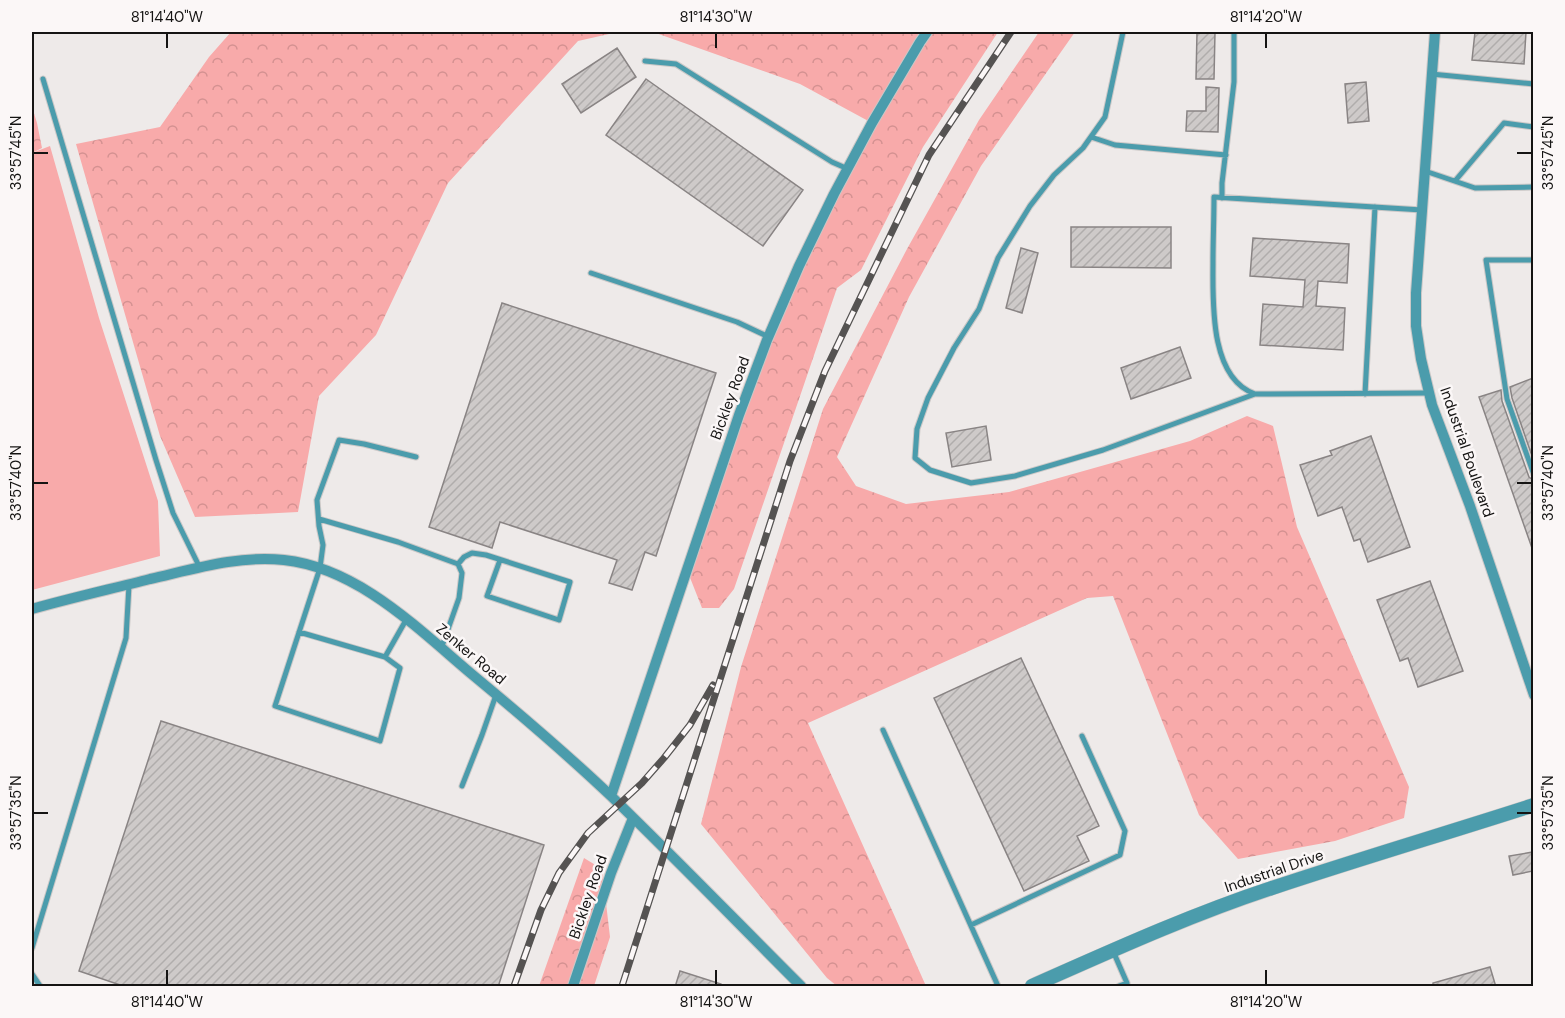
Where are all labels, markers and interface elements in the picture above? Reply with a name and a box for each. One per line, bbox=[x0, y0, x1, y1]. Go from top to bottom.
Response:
text: 81°14'40"W bbox=[131, 7, 204, 27]
text: 81°14'30"W bbox=[680, 7, 753, 27]
text: 81°14'20"W bbox=[1230, 7, 1303, 27]
text: 33°57'45"N bbox=[6, 116, 26, 190]
text: 33°57'45"N bbox=[1538, 116, 1558, 190]
street label: Bickley Road bbox=[706, 353, 754, 443]
street label: Industrial Boulevard bbox=[1435, 384, 1499, 520]
text: 33°57'40"N bbox=[6, 445, 26, 521]
text: 33°57'40"N bbox=[1538, 445, 1558, 521]
street label: Zenker Road bbox=[432, 619, 510, 689]
text: 33°57'35"N bbox=[6, 775, 26, 851]
text: 33°57'35"N bbox=[1538, 775, 1558, 851]
street label: Industrial Drive bbox=[1222, 845, 1326, 897]
street label: Bickley Road bbox=[564, 852, 612, 942]
text: 81°14'40"W bbox=[131, 992, 204, 1012]
text: 81°14'30"W bbox=[680, 992, 753, 1012]
text: 81°14'20"W bbox=[1230, 992, 1303, 1012]

